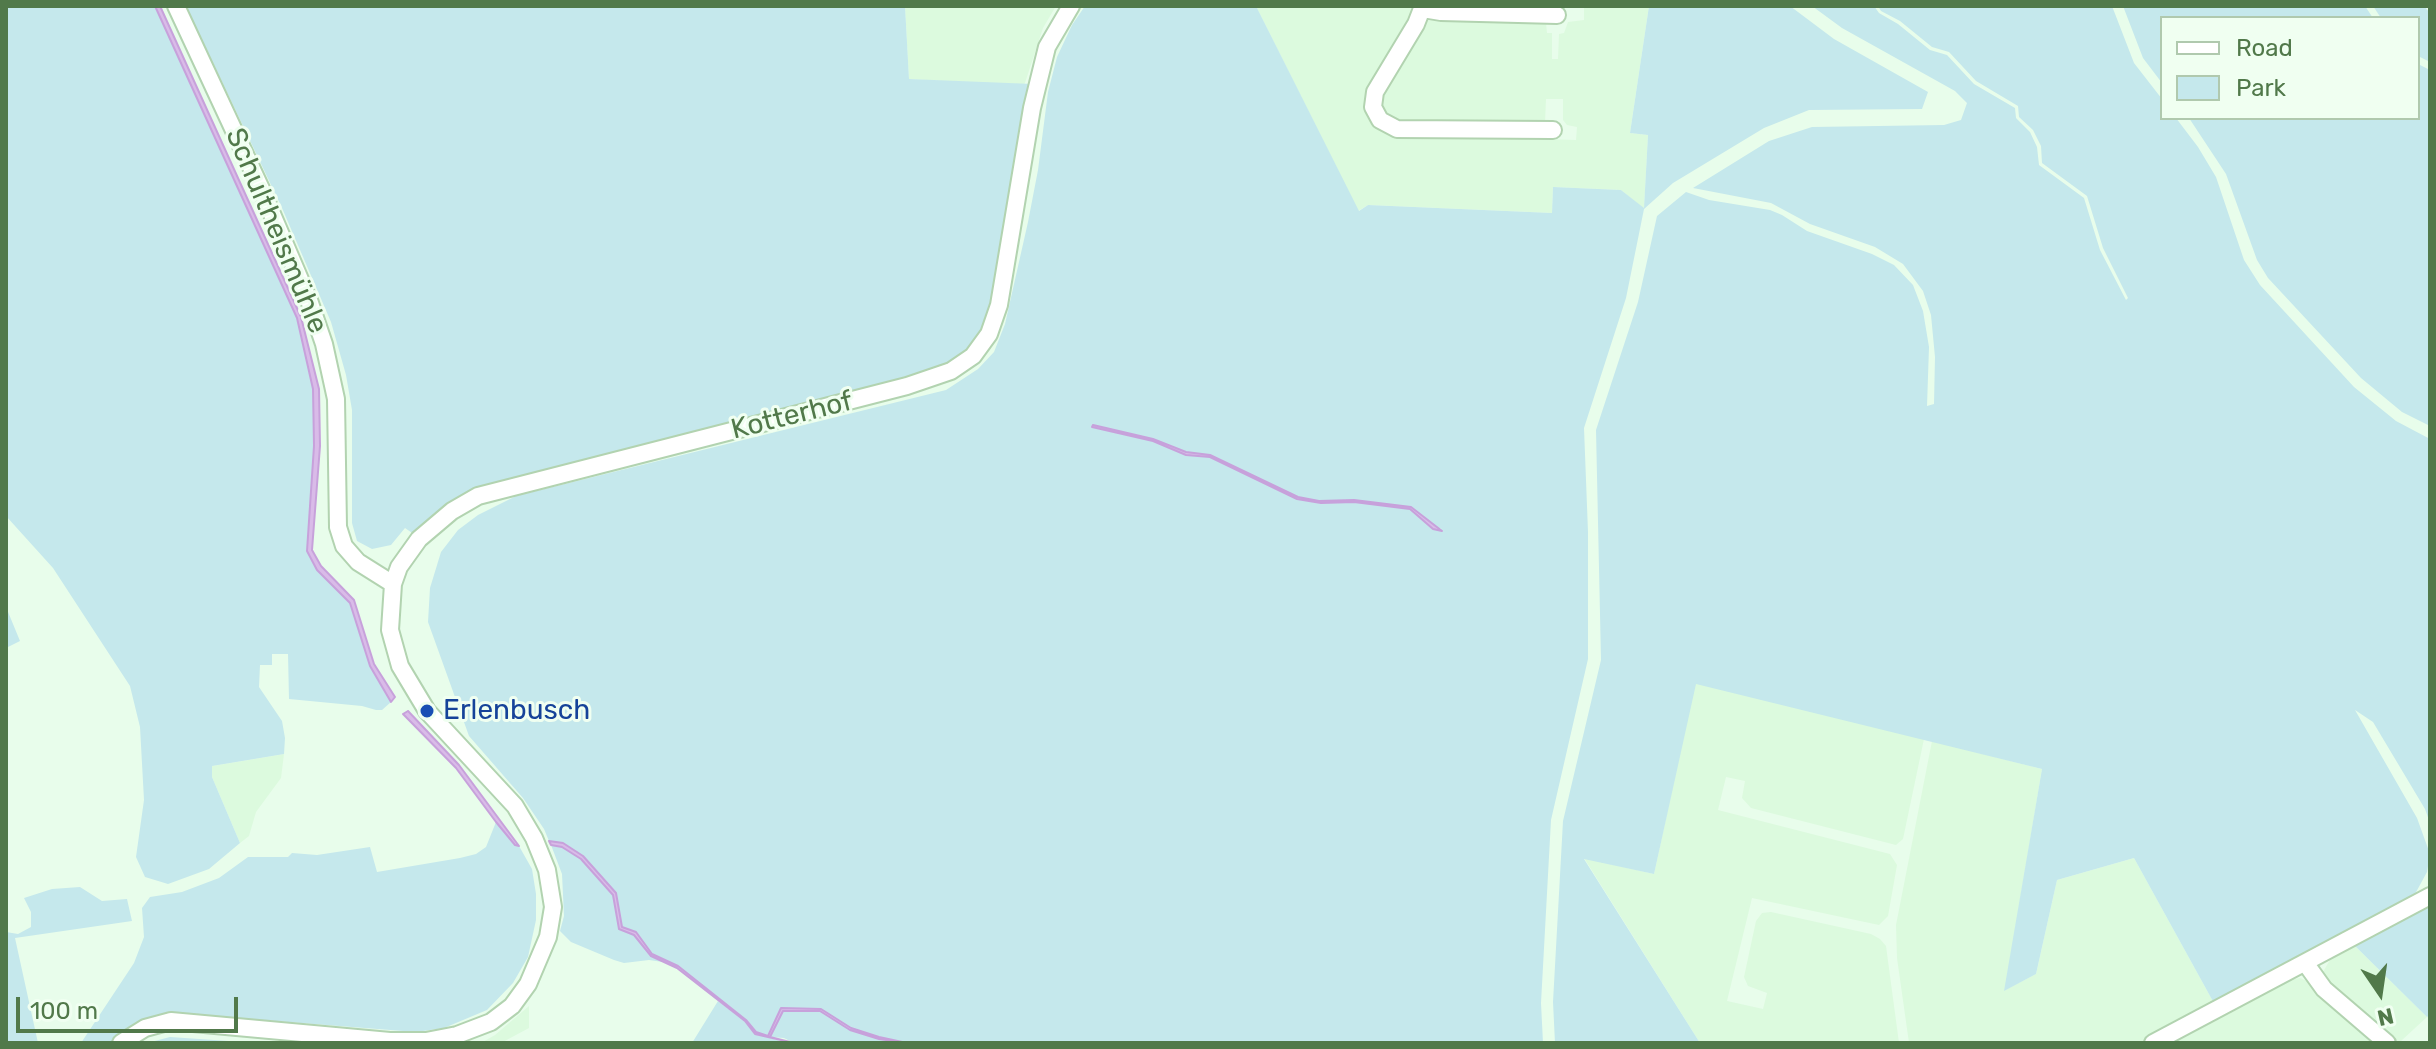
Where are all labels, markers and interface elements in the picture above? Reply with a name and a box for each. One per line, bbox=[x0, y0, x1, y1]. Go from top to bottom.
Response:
legend bbox=[2160, 16, 2420, 120]
text: Road bbox=[2236, 34, 2293, 62]
text: Park bbox=[2236, 74, 2286, 102]
street label: Schultheismühle bbox=[218, 123, 334, 339]
street label: Kotterhof bbox=[728, 385, 856, 447]
place label: Erlenbusch bbox=[443, 694, 590, 728]
marker: Erlenbusch bbox=[418, 702, 436, 720]
north arrow bbox=[2340, 953, 2420, 1033]
scale bar bbox=[20, 981, 242, 1031]
text: 100 m bbox=[30, 997, 98, 1025]
text: N bbox=[2375, 1002, 2396, 1032]

